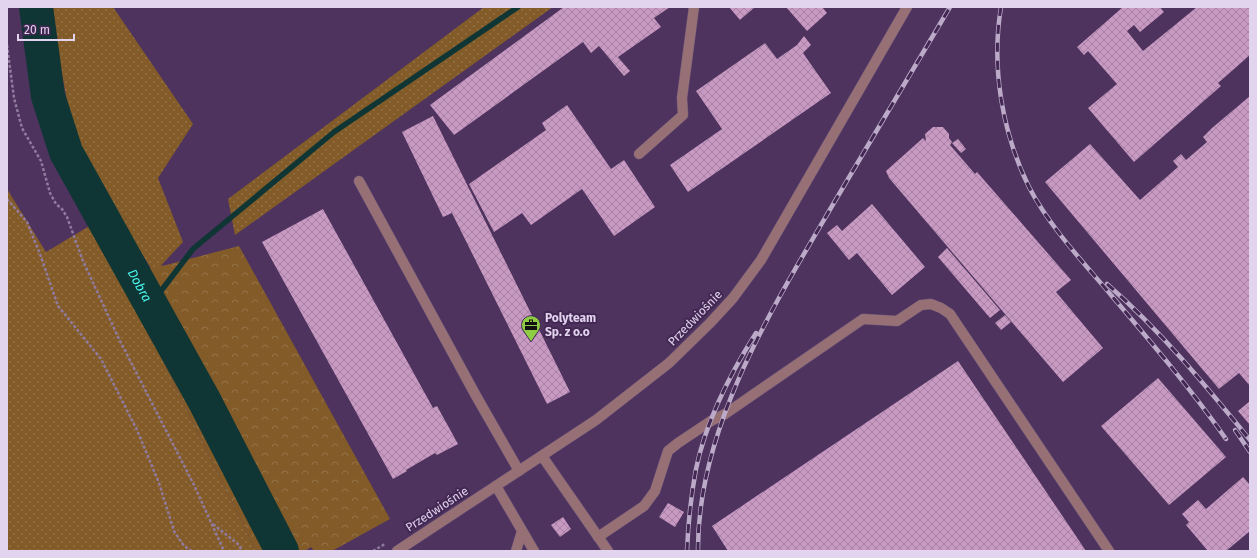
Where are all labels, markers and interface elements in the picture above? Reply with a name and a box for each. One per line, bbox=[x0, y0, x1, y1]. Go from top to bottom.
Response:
scale bar bbox=[18, 16, 74, 42]
text: 20 m bbox=[24, 23, 50, 37]
water label: Dobra bbox=[125, 266, 155, 304]
street label: Przedwiośnie bbox=[665, 287, 725, 349]
place label: Polyteam Sp. z o.o bbox=[545, 311, 596, 339]
office icon: Polyteam Sp. z o.o bbox=[520, 314, 542, 342]
street label: Przedwiośnie bbox=[403, 484, 471, 534]

